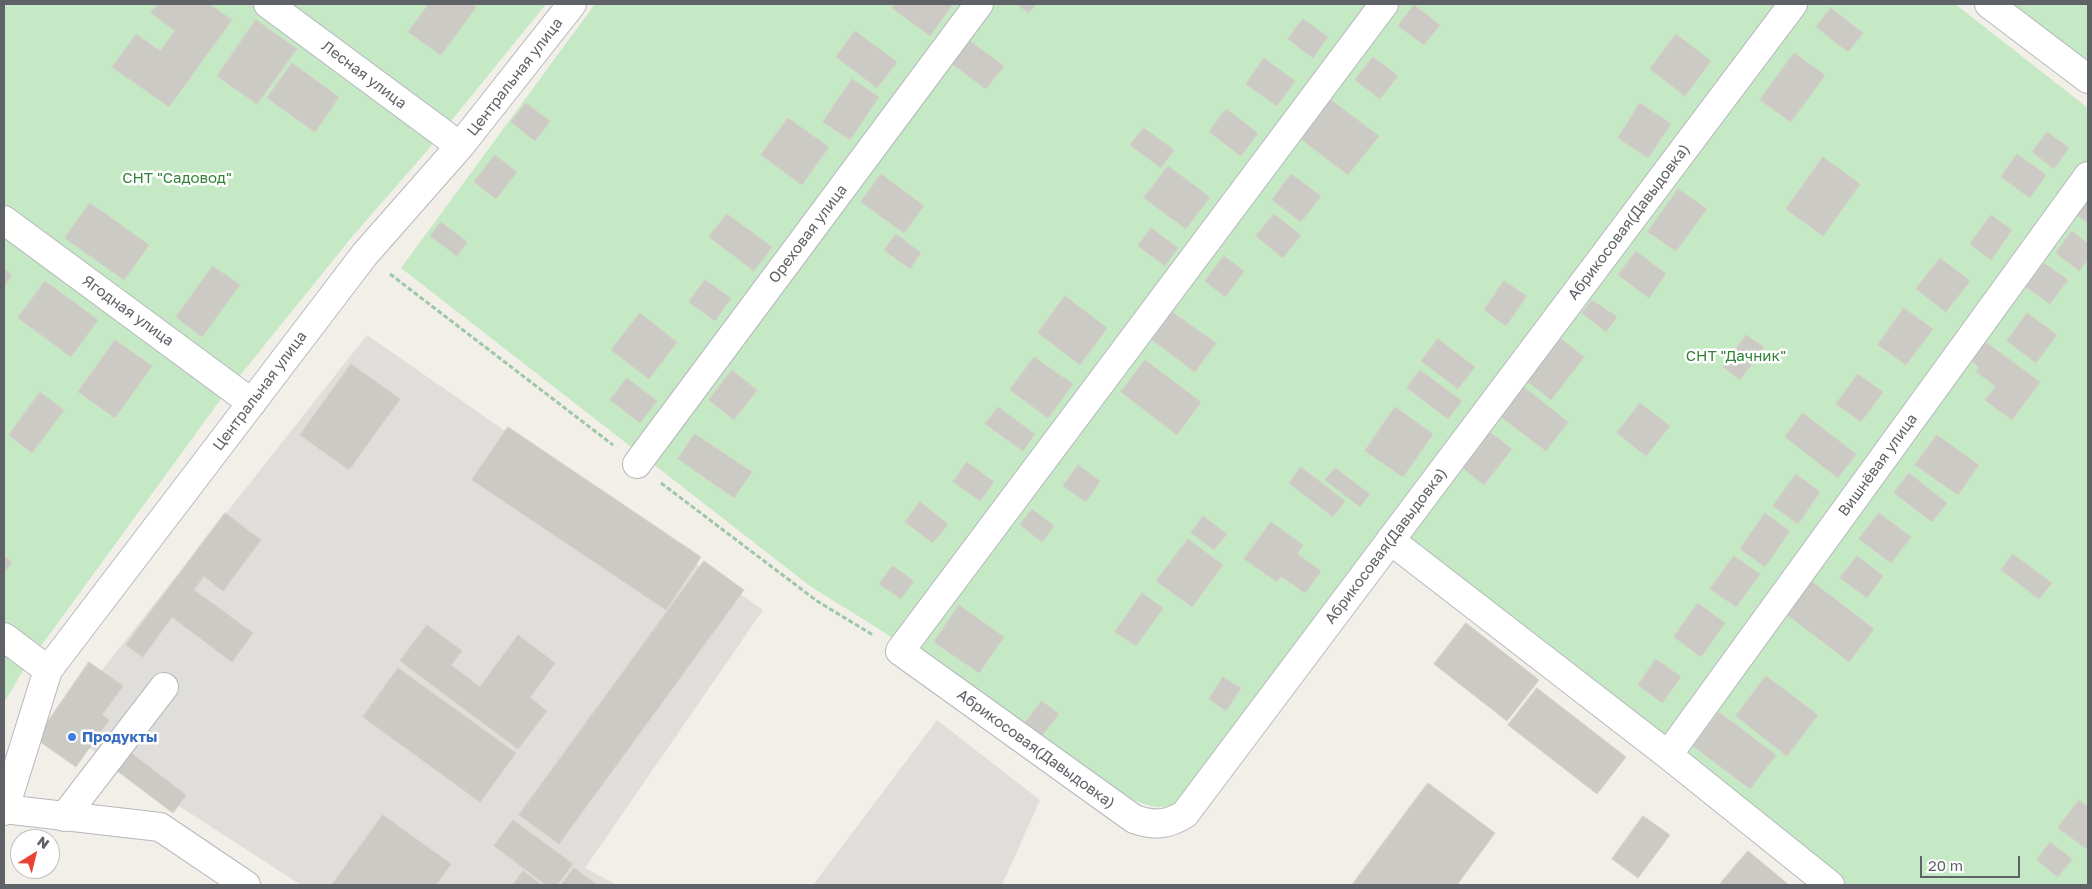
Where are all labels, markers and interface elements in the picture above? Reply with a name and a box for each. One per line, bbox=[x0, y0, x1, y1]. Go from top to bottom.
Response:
street label: Центральная улица bbox=[463, 14, 567, 140]
street label: Лесная улица bbox=[318, 37, 410, 113]
street label: Абрикосовая(Давыдовка) bbox=[1564, 140, 1694, 304]
park label: СНТ "Садовод" bbox=[122, 169, 232, 187]
street label: Ореховая улица bbox=[765, 181, 851, 287]
street label: Ягодная улица bbox=[79, 272, 177, 350]
street label: Центральная улица bbox=[209, 328, 311, 454]
park label: СНТ "Дачник" bbox=[1686, 347, 1786, 365]
street label: Вишнёвая улица bbox=[1835, 410, 1921, 520]
street label: Абрикосовая(Давыдовка) bbox=[1321, 464, 1451, 628]
street label: Абрикосовая(Давыдовка) bbox=[953, 686, 1119, 812]
place label: Продукты bbox=[82, 728, 157, 746]
marker: Продукты bbox=[66, 731, 78, 743]
north arrow bbox=[10, 829, 60, 879]
text: N bbox=[34, 832, 53, 852]
scale bar bbox=[1922, 846, 2022, 878]
text: 20 m bbox=[1928, 856, 1963, 874]

